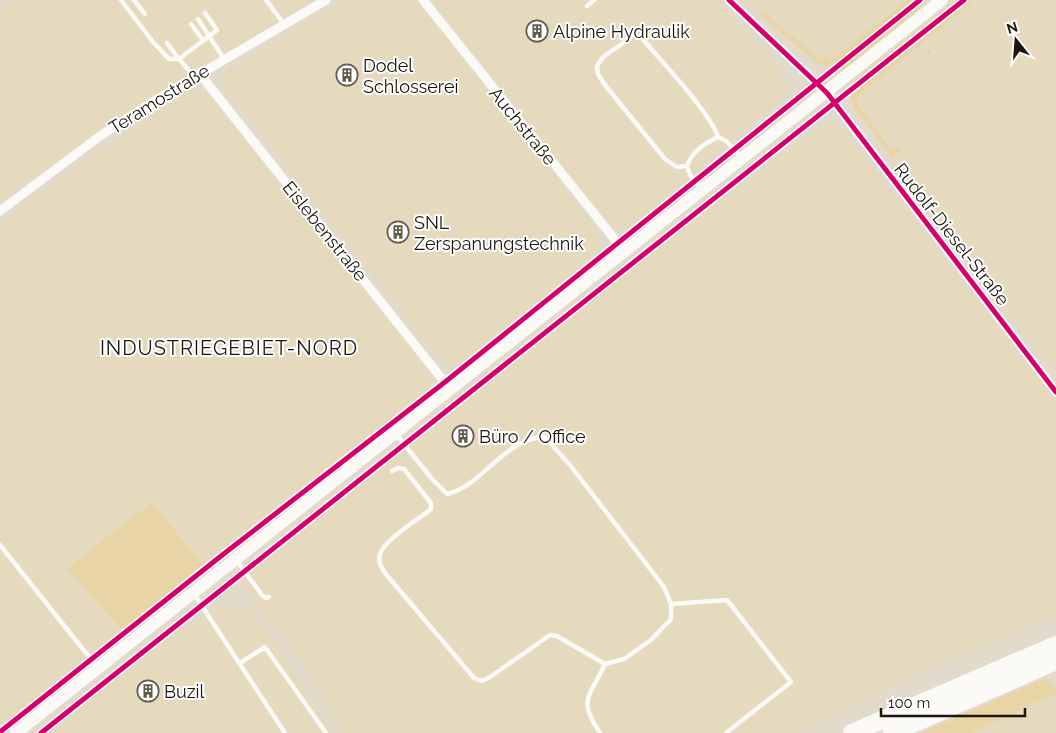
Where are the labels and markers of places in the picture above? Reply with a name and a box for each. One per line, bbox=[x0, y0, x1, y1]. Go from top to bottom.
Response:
building icon: Alpine Hydraulik bbox=[525, 19, 549, 43]
place label: Alpine Hydraulik bbox=[553, 21, 690, 42]
place label: Dodel Schlosserei bbox=[363, 55, 458, 97]
building icon: Dodel Schlosserei bbox=[335, 63, 359, 87]
place label: SNL Zerspanungstechnik bbox=[414, 212, 584, 254]
building icon: SNL Zerspanungstechnik bbox=[386, 220, 410, 244]
building icon: Büro / Office bbox=[451, 424, 475, 448]
place label: Büro / Office bbox=[479, 426, 586, 447]
building icon: Buzil bbox=[136, 679, 160, 703]
place label: Buzil bbox=[164, 681, 204, 702]

